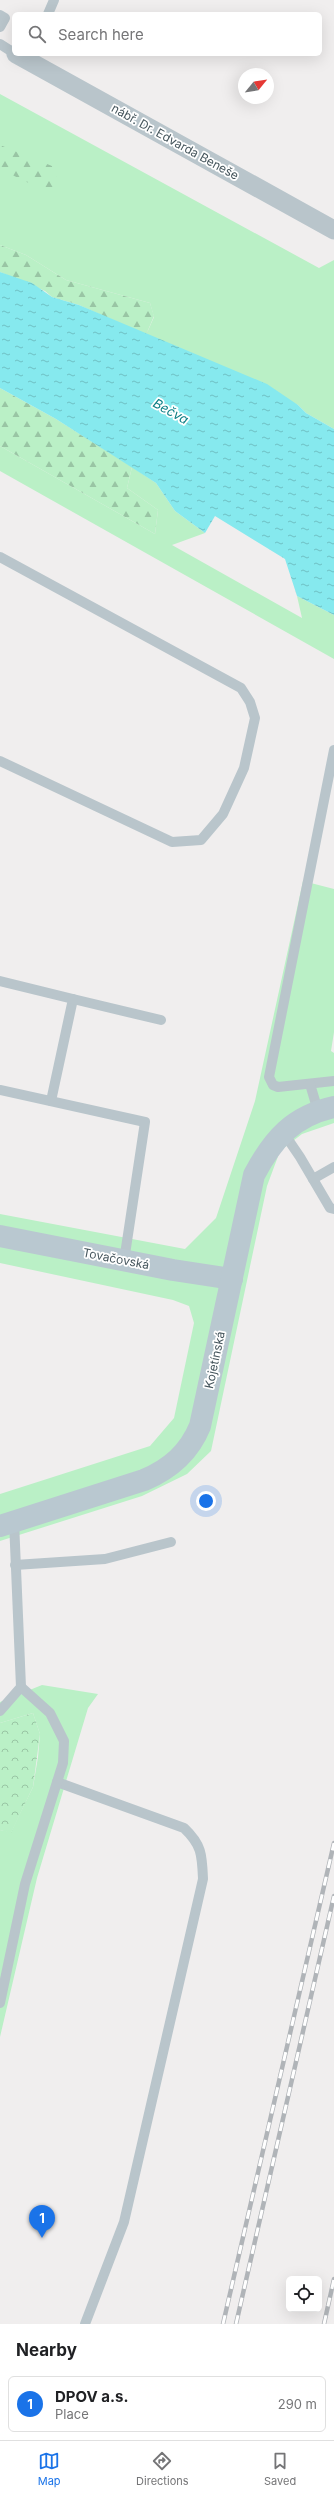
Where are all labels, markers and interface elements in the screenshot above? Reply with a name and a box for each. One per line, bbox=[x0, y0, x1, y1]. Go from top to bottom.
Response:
search box bbox=[12, 12, 322, 56]
icon: search bbox=[26, 23, 48, 45]
text: Search here bbox=[58, 25, 144, 44]
north arrow bbox=[238, 68, 274, 104]
street label: nábř. Dr. Edvarda Beneše bbox=[109, 100, 241, 183]
water label: Bečva bbox=[150, 395, 192, 427]
street label: Tovačovská bbox=[82, 1245, 151, 1272]
street label: Kojetínská bbox=[201, 1330, 228, 1390]
your location bbox=[196, 1491, 216, 1511]
pin: 1 bbox=[29, 2205, 55, 2238]
map controls bbox=[286, 2276, 322, 2312]
button: locate bbox=[286, 2276, 322, 2312]
text: Nearby bbox=[16, 2340, 77, 2360]
text: DPOV a.s. bbox=[55, 2387, 128, 2406]
text: 1 bbox=[27, 2396, 33, 2412]
text: 290 m bbox=[278, 2396, 317, 2412]
text: Place bbox=[55, 2406, 89, 2422]
tab: Map bbox=[38, 2450, 61, 2488]
tab: Directions bbox=[136, 2450, 189, 2488]
tab: Saved bbox=[264, 2450, 296, 2488]

